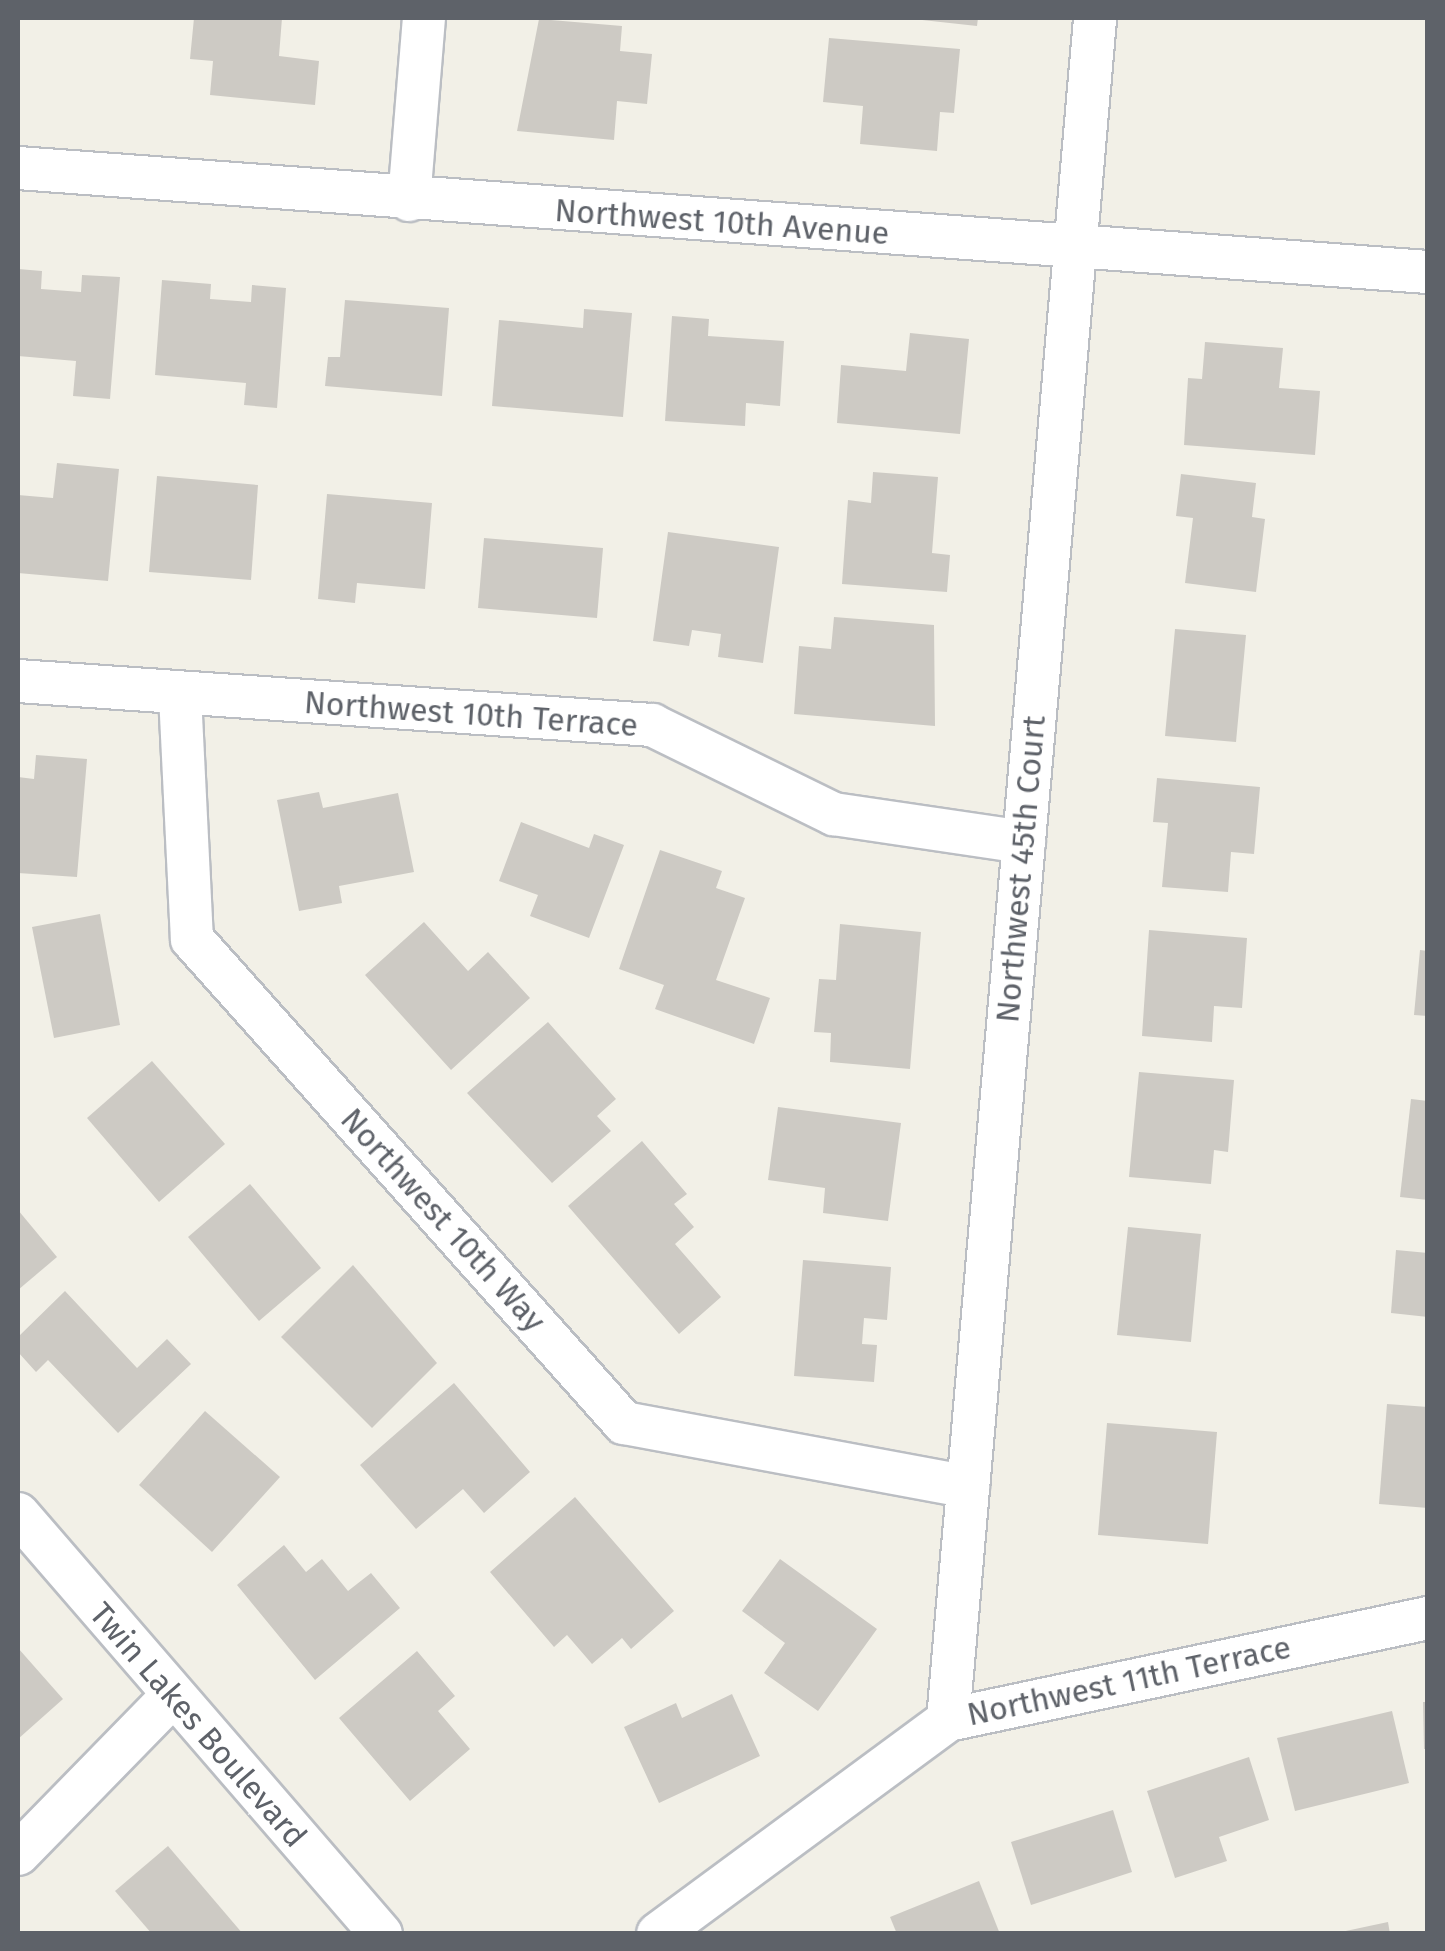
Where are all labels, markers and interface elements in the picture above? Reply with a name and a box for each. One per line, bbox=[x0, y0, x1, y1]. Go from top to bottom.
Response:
street label: Northwest 10th Avenue bbox=[553, 191, 891, 253]
street label: Northwest 10th Terrace bbox=[303, 683, 639, 745]
street label: Northwest 45th Court bbox=[988, 714, 1054, 1024]
street label: Northwest 10th Way bbox=[333, 1100, 553, 1340]
street label: Twin Lakes Boulevard bbox=[81, 1595, 315, 1855]
street label: Northwest 11th Terrace bbox=[964, 1628, 1294, 1734]

